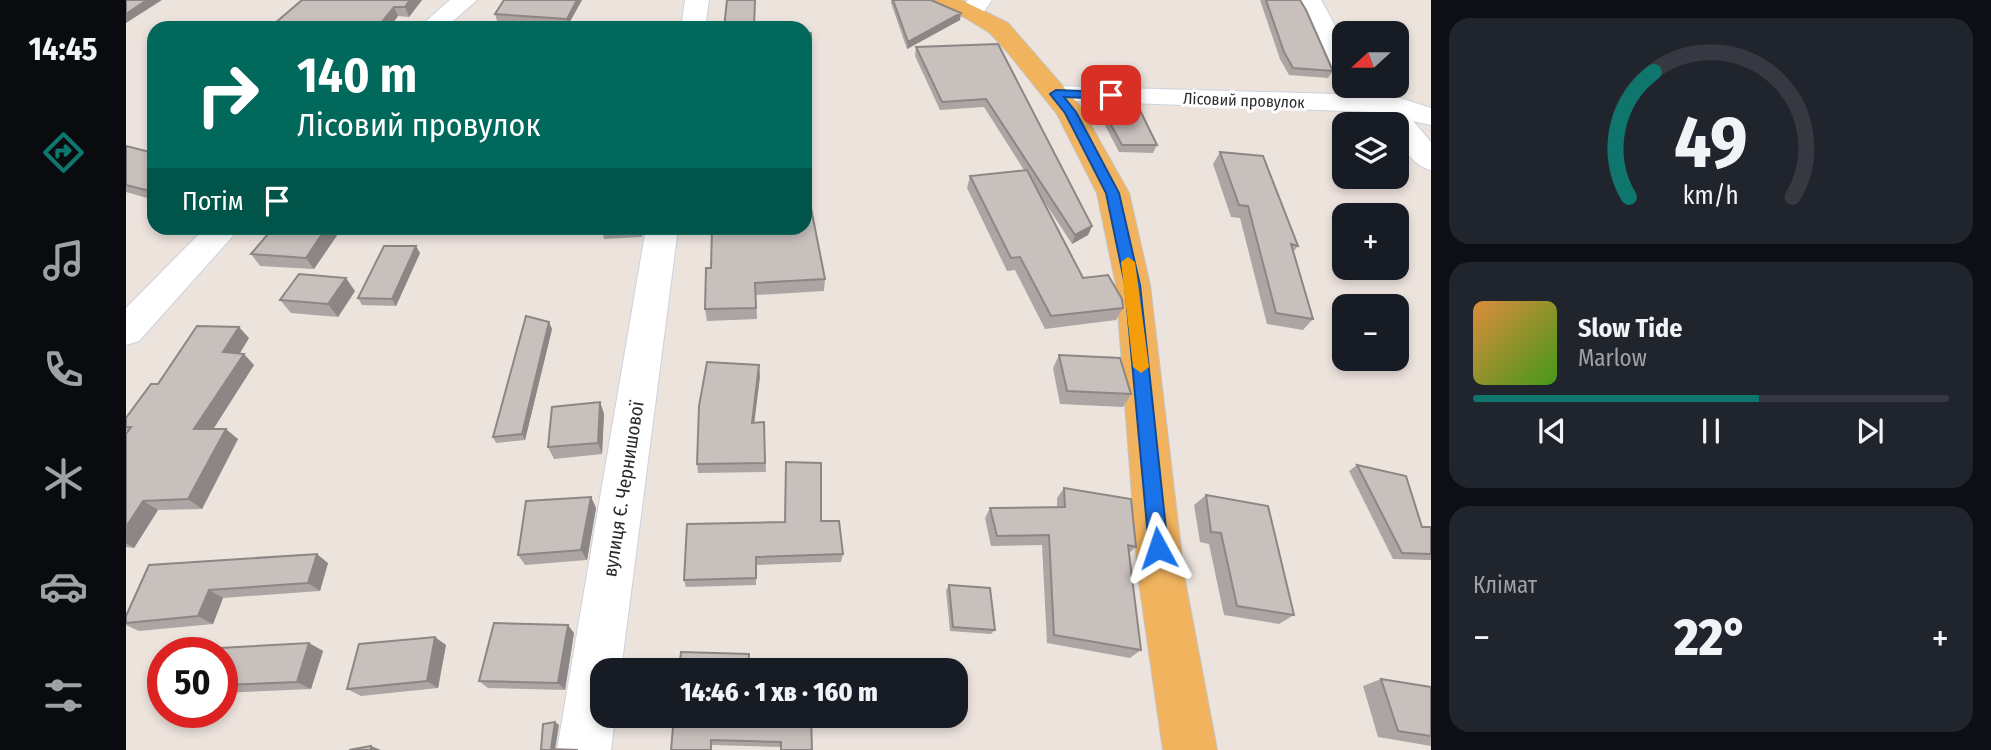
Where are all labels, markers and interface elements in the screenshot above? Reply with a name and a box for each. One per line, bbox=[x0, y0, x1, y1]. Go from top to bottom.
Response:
north arrow bbox=[1332, 21, 1409, 98]
map controls bbox=[1332, 21, 1409, 371]
text: 14:45 bbox=[29, 30, 98, 68]
text: 140 m bbox=[297, 46, 417, 105]
icon: right bbox=[182, 49, 273, 140]
pin bbox=[1081, 65, 1141, 125]
icon: arrive bbox=[1092, 76, 1130, 114]
street label: Лісовий провулок bbox=[1183, 89, 1306, 112]
text: 49 bbox=[1674, 99, 1748, 186]
text: Лісовий провулок bbox=[297, 106, 540, 144]
button: layers bbox=[1332, 112, 1409, 189]
icon: directions bbox=[39, 128, 88, 177]
text: km/h bbox=[1683, 181, 1739, 211]
icon: arrive bbox=[258, 182, 296, 220]
text: Потім bbox=[182, 186, 244, 217]
button: + bbox=[1332, 203, 1409, 280]
icon: music bbox=[39, 236, 88, 285]
button: − bbox=[1332, 294, 1409, 371]
text: Slow Tide bbox=[1578, 313, 1682, 344]
text: Marlow bbox=[1578, 344, 1647, 372]
icon: phone bbox=[39, 345, 88, 394]
street label: вулиця Є. Чернишової bbox=[598, 398, 649, 579]
icon: previous bbox=[1533, 412, 1571, 450]
icon: pause bbox=[1692, 412, 1730, 450]
icon: next bbox=[1851, 412, 1889, 450]
icon: climate bbox=[39, 454, 88, 503]
position arrow bbox=[1121, 511, 1195, 585]
icon: car bbox=[39, 562, 88, 611]
text: Клімат bbox=[1473, 571, 1537, 599]
text: 22° bbox=[1674, 606, 1748, 669]
text: − bbox=[1473, 615, 1490, 661]
text: + bbox=[1932, 615, 1949, 661]
speed limit sign: 50 bbox=[147, 637, 238, 728]
icon: filters bbox=[39, 671, 88, 720]
text: 14:46 · 1 хв · 160 m bbox=[680, 677, 878, 708]

